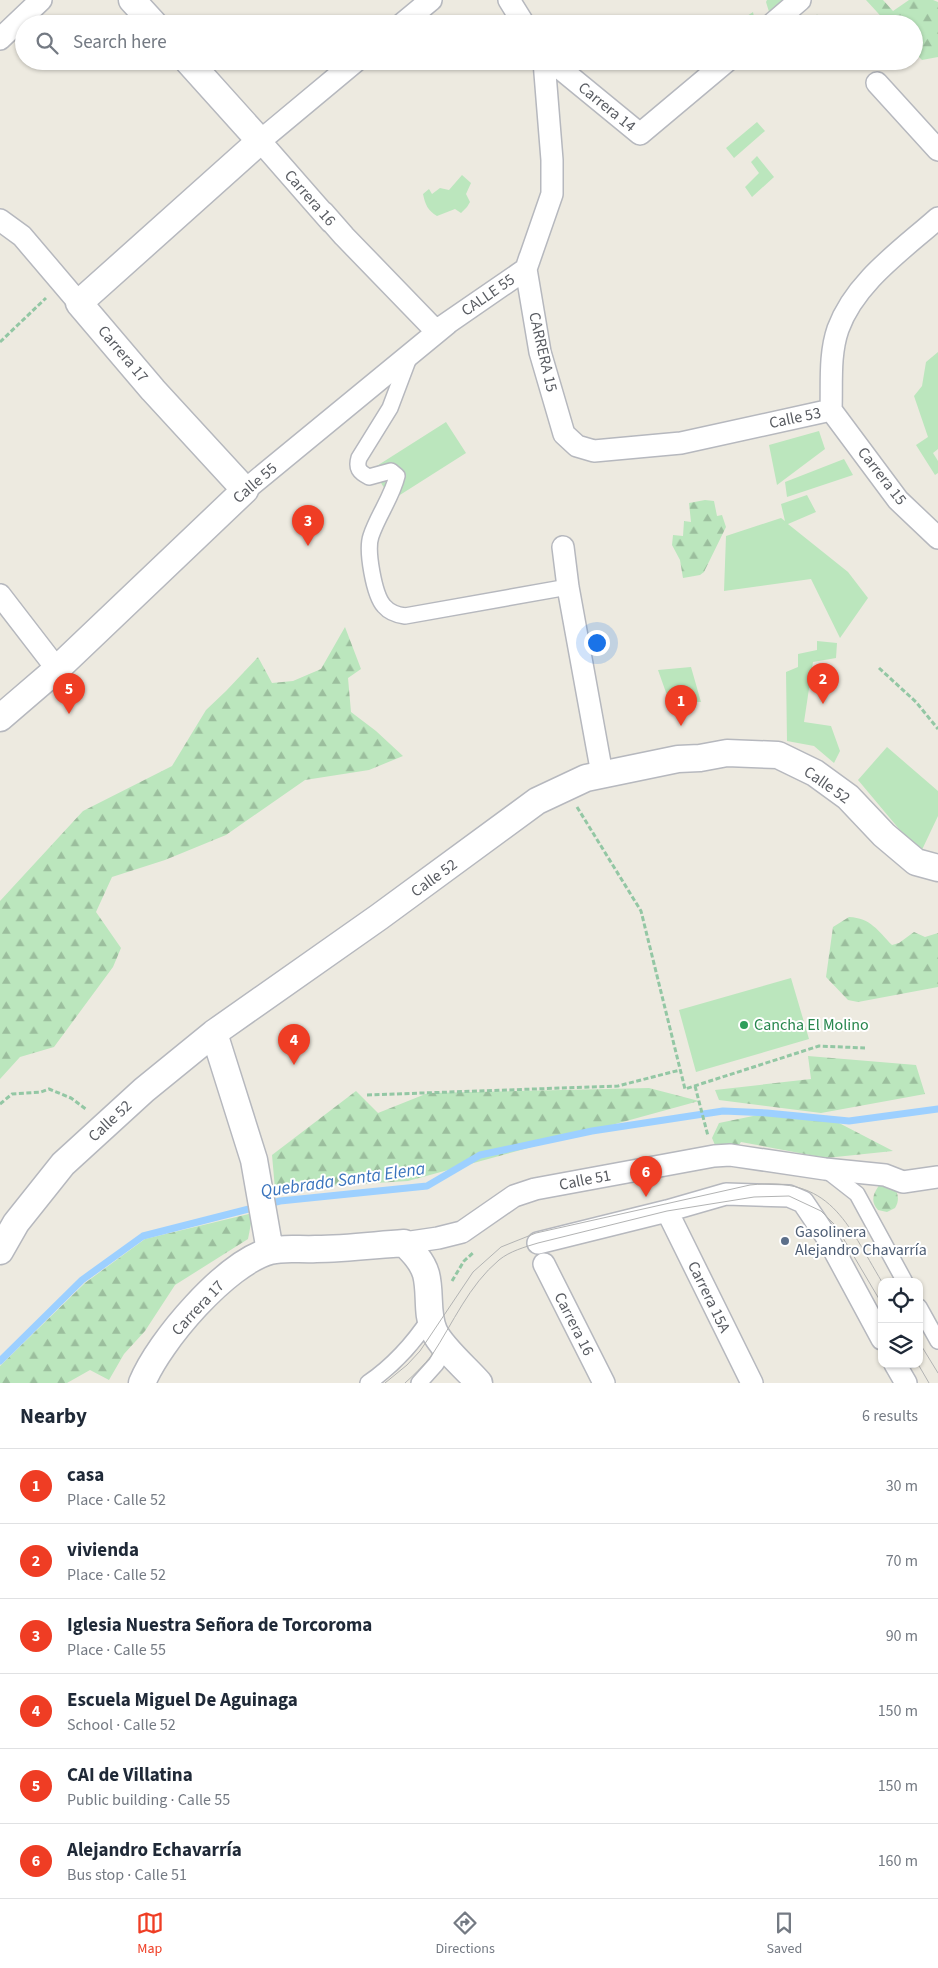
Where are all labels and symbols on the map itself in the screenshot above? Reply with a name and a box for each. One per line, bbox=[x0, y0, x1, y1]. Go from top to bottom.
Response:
street label: Carrera 14 bbox=[573, 77, 641, 137]
street label: Carrera 16 bbox=[279, 165, 341, 231]
street label: CALLE 55 bbox=[457, 268, 519, 321]
street label: CARRERA 15 bbox=[523, 310, 563, 394]
street label: Carrera 17 bbox=[93, 321, 153, 387]
street label: Calle 53 bbox=[767, 402, 823, 434]
street label: Carrera 15 bbox=[852, 442, 912, 510]
street label: Calle 55 bbox=[228, 457, 282, 508]
pin: 3 bbox=[292, 505, 324, 546]
your location bbox=[584, 630, 610, 656]
pin: 2 bbox=[807, 663, 839, 704]
pin: 5 bbox=[53, 673, 85, 714]
pin: 1 bbox=[665, 685, 697, 726]
street label: Calle 52 bbox=[799, 761, 855, 809]
street label: Calle 52 bbox=[406, 854, 462, 902]
place label: Cancha El Molino bbox=[754, 1014, 869, 1036]
marker: Cancha El Molino bbox=[738, 1019, 750, 1031]
pin: 4 bbox=[278, 1024, 310, 1065]
street label: Calle 52 bbox=[83, 1095, 137, 1147]
water label: Quebrada Santa Elena bbox=[259, 1156, 427, 1204]
pin: 6 bbox=[630, 1156, 662, 1197]
street label: Calle 51 bbox=[557, 1164, 613, 1196]
place label: Gasolinera Alejandro Chavarría bbox=[795, 1221, 927, 1261]
marker: Gasolinera Alejandro Chavarría bbox=[779, 1235, 791, 1247]
street label: Carrera 15A bbox=[682, 1258, 736, 1337]
street label: Carrera 17 bbox=[167, 1275, 229, 1341]
street label: Carrera 16 bbox=[549, 1289, 599, 1360]

